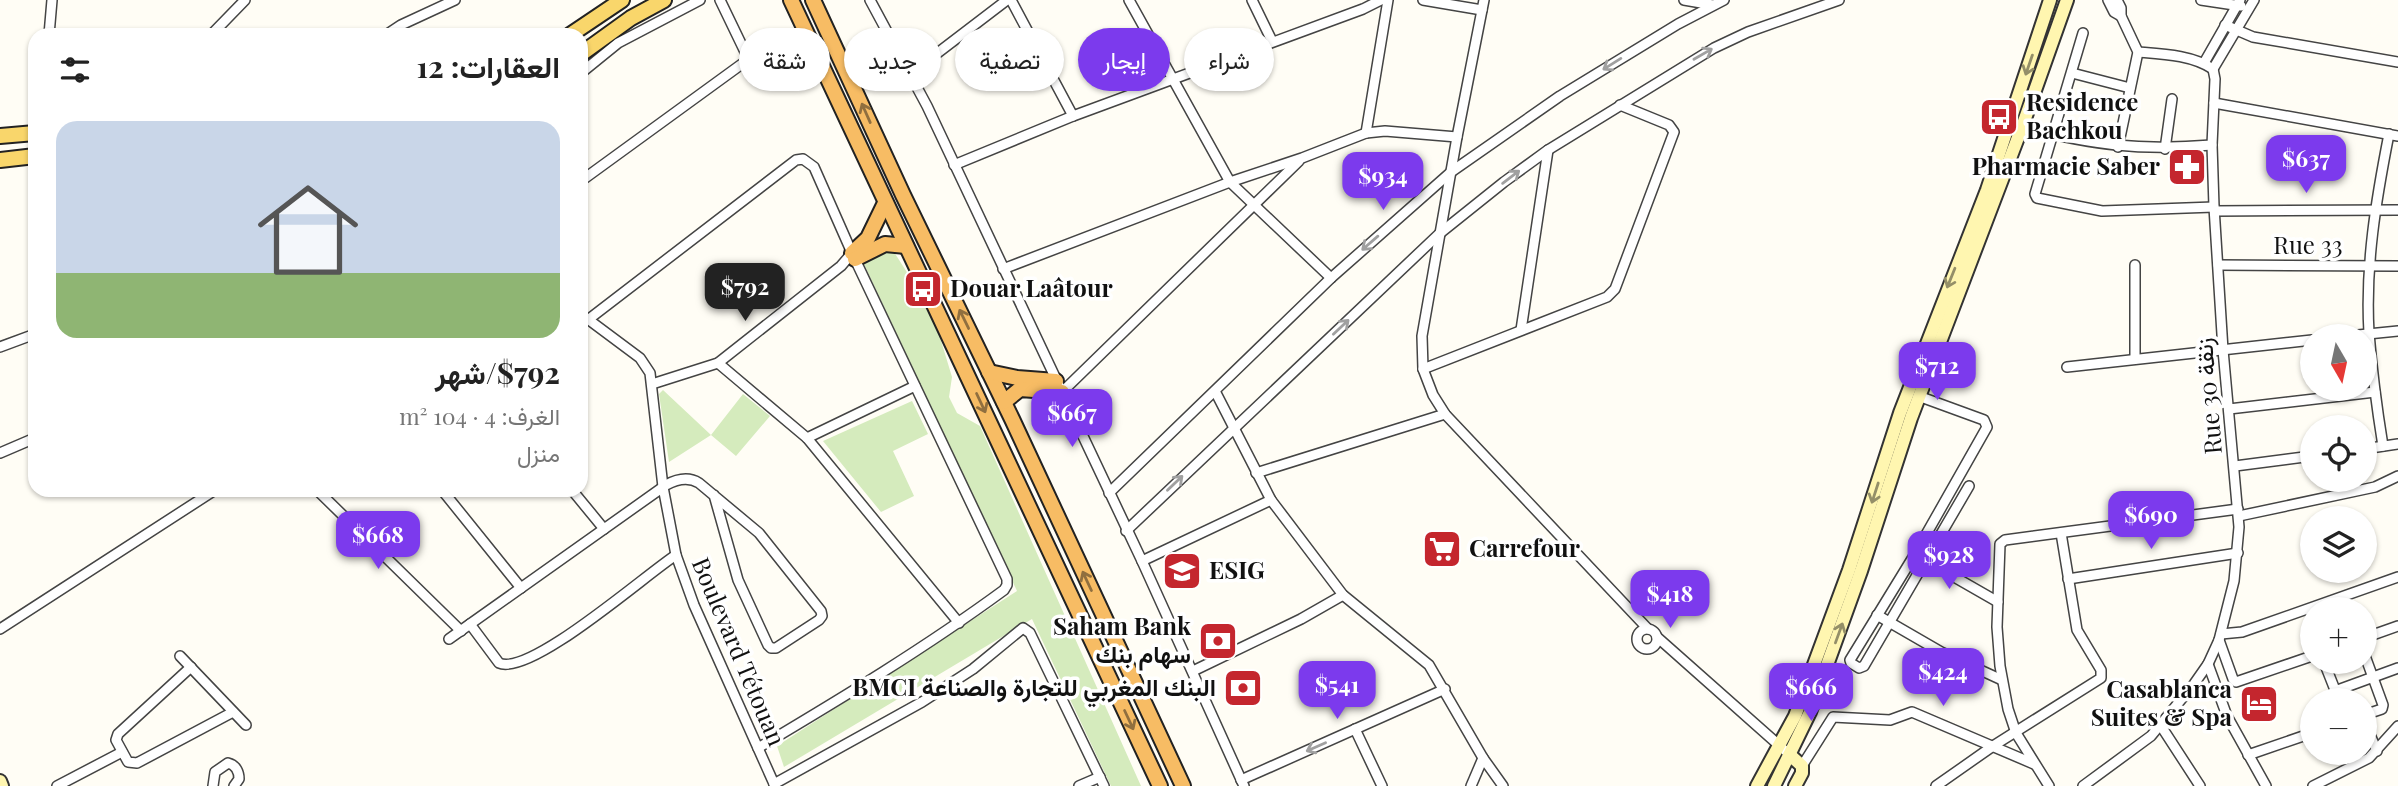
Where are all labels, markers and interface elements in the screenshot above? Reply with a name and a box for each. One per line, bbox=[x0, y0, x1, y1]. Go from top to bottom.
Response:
chip: شقة bbox=[739, 28, 830, 91]
chip: جديد bbox=[844, 28, 941, 91]
chip: تصفية bbox=[955, 28, 1064, 91]
chip: إيجار bbox=[1078, 28, 1170, 91]
chip: شراء bbox=[1184, 28, 1274, 91]
text: العقارات: 12 bbox=[417, 46, 560, 86]
one-way arrow bbox=[1692, 47, 1712, 61]
icon: filters bbox=[56, 51, 94, 89]
one-way arrow bbox=[2022, 53, 2035, 75]
one-way arrow bbox=[1603, 57, 1622, 72]
place label: Residence Bachkou bbox=[2026, 85, 2138, 145]
bus stop icon: Residence Bachkou bbox=[1978, 96, 2020, 138]
one-way arrow bbox=[859, 103, 872, 125]
pin: $637 bbox=[2265, 136, 2347, 195]
text: $637 bbox=[2282, 142, 2330, 173]
pharmacy icon: Pharmacie Saber bbox=[2166, 146, 2208, 188]
place label: Pharmacie Saber bbox=[1972, 149, 2161, 181]
pin: $934 bbox=[1342, 152, 1424, 212]
text: $934 bbox=[1358, 159, 1408, 190]
icon: home bbox=[245, 167, 371, 293]
one-way arrow bbox=[1501, 170, 1520, 184]
street label: Rue 33 bbox=[2273, 228, 2343, 260]
one-way arrow bbox=[1362, 235, 1380, 251]
pin: $792 bbox=[704, 264, 786, 323]
one-way arrow bbox=[1944, 267, 1957, 289]
bus stop icon: Douar Laâtour bbox=[902, 268, 944, 310]
text: $792 bbox=[721, 270, 769, 301]
place label: Douar Laâtour bbox=[950, 271, 1113, 303]
one-way arrow bbox=[957, 309, 970, 330]
one-way arrow bbox=[1332, 319, 1350, 335]
north arrow bbox=[2300, 324, 2376, 401]
map controls bbox=[2300, 324, 2377, 765]
street label: Rue 30 زنقة bbox=[2186, 337, 2229, 456]
pin: $712 bbox=[1896, 342, 1978, 402]
text: $712 bbox=[1915, 349, 1959, 380]
text: $792/شهر bbox=[435, 352, 560, 392]
pin: $667 bbox=[1031, 390, 1113, 449]
one-way arrow bbox=[974, 392, 988, 413]
text: $667 bbox=[1047, 396, 1097, 427]
text: الغرف: 4 · 104 m² bbox=[399, 400, 560, 431]
button: locate bbox=[2300, 415, 2377, 492]
text: منزل bbox=[517, 437, 560, 468]
one-way arrow bbox=[1167, 475, 1184, 492]
one-way arrow bbox=[1867, 481, 1880, 503]
pin: $690 bbox=[2110, 491, 2192, 551]
text: $690 bbox=[2124, 498, 2178, 529]
button: layers bbox=[2300, 506, 2377, 583]
pin: $668 bbox=[337, 512, 419, 571]
text: $668 bbox=[352, 518, 404, 549]
supermarket icon: Carrefour bbox=[1421, 528, 1463, 570]
place label: Carrefour bbox=[1469, 531, 1581, 563]
pin: $928 bbox=[1908, 532, 1990, 591]
text: $928 bbox=[1924, 538, 1974, 569]
school or university icon: ESIG bbox=[1161, 550, 1203, 592]
street label: Boulevard Tétouan bbox=[686, 552, 794, 750]
place label: ESIG bbox=[1209, 553, 1265, 585]
pin: $418 bbox=[1629, 570, 1711, 630]
one-way arrow bbox=[1080, 571, 1094, 592]
text: $418 bbox=[1646, 577, 1694, 608]
button: + bbox=[2300, 597, 2377, 674]
place label: Saham Bank سهام بنك bbox=[1053, 609, 1192, 671]
bank icon: Saham Bank سهام بنك bbox=[1197, 620, 1239, 662]
one-way arrow bbox=[1833, 623, 1846, 645]
pin: $424 bbox=[1902, 648, 1984, 708]
text: $424 bbox=[1918, 655, 1968, 686]
pin: $541 bbox=[1296, 662, 1378, 721]
pin: $666 bbox=[1770, 664, 1852, 723]
bank icon: BMCI البنك المغربي للتجارة والصناعة bbox=[1222, 667, 1264, 709]
text: $541 bbox=[1315, 668, 1359, 699]
place label: BMCI البنك المغربي للتجارة والصناعة bbox=[852, 670, 1216, 708]
text: $666 bbox=[1785, 670, 1837, 701]
place label: Casablanca Suites & Spa bbox=[2091, 672, 2233, 732]
hotel icon: Casablanca Suites & Spa bbox=[2238, 683, 2280, 725]
button: − bbox=[2300, 688, 2377, 765]
one-way arrow bbox=[1123, 709, 1136, 730]
one-way arrow bbox=[1305, 741, 1327, 754]

